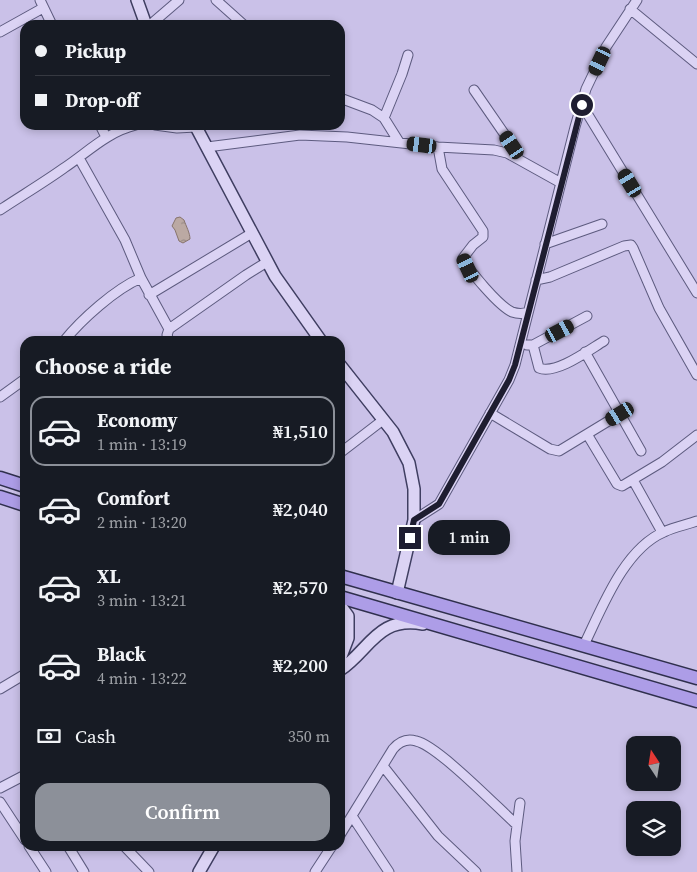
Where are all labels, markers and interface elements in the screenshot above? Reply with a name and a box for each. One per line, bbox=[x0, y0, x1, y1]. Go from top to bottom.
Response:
text: Pickup bbox=[65, 38, 126, 64]
car bbox=[586, 44, 613, 78]
text: Drop-off bbox=[65, 87, 139, 113]
route start bbox=[571, 94, 593, 116]
car bbox=[497, 128, 526, 162]
car bbox=[406, 136, 437, 154]
car bbox=[615, 166, 644, 200]
car bbox=[454, 251, 481, 285]
car bbox=[543, 317, 576, 345]
text: Choose a ride bbox=[35, 351, 172, 381]
car bbox=[603, 400, 636, 428]
text: Economy bbox=[97, 407, 178, 433]
icon: car bbox=[37, 409, 82, 454]
text: ₦1,510 bbox=[273, 418, 328, 444]
text: 1 min · 13:19 bbox=[97, 433, 187, 455]
text: Comfort bbox=[97, 485, 170, 511]
icon: car bbox=[37, 487, 82, 532]
text: ₦2,040 bbox=[273, 496, 328, 522]
text: 2 min · 13:20 bbox=[97, 511, 187, 533]
callout: 1 min bbox=[428, 520, 510, 556]
text: 1 min bbox=[448, 526, 490, 548]
route end bbox=[399, 527, 421, 549]
text: XL bbox=[97, 563, 120, 589]
icon: car bbox=[37, 565, 82, 610]
text: ₦2,570 bbox=[273, 574, 328, 600]
text: 3 min · 13:21 bbox=[97, 589, 187, 611]
text: Black bbox=[97, 641, 146, 667]
icon: car bbox=[37, 643, 82, 688]
text: ₦2,200 bbox=[273, 652, 328, 678]
text: 4 min · 13:22 bbox=[97, 667, 187, 689]
icon: cash bbox=[35, 722, 63, 750]
text: Cash bbox=[75, 723, 116, 749]
text: 350 m bbox=[288, 725, 330, 747]
north arrow bbox=[626, 736, 681, 791]
map controls bbox=[626, 736, 681, 856]
button: Confirm bbox=[35, 783, 330, 841]
button: layers bbox=[626, 801, 681, 856]

